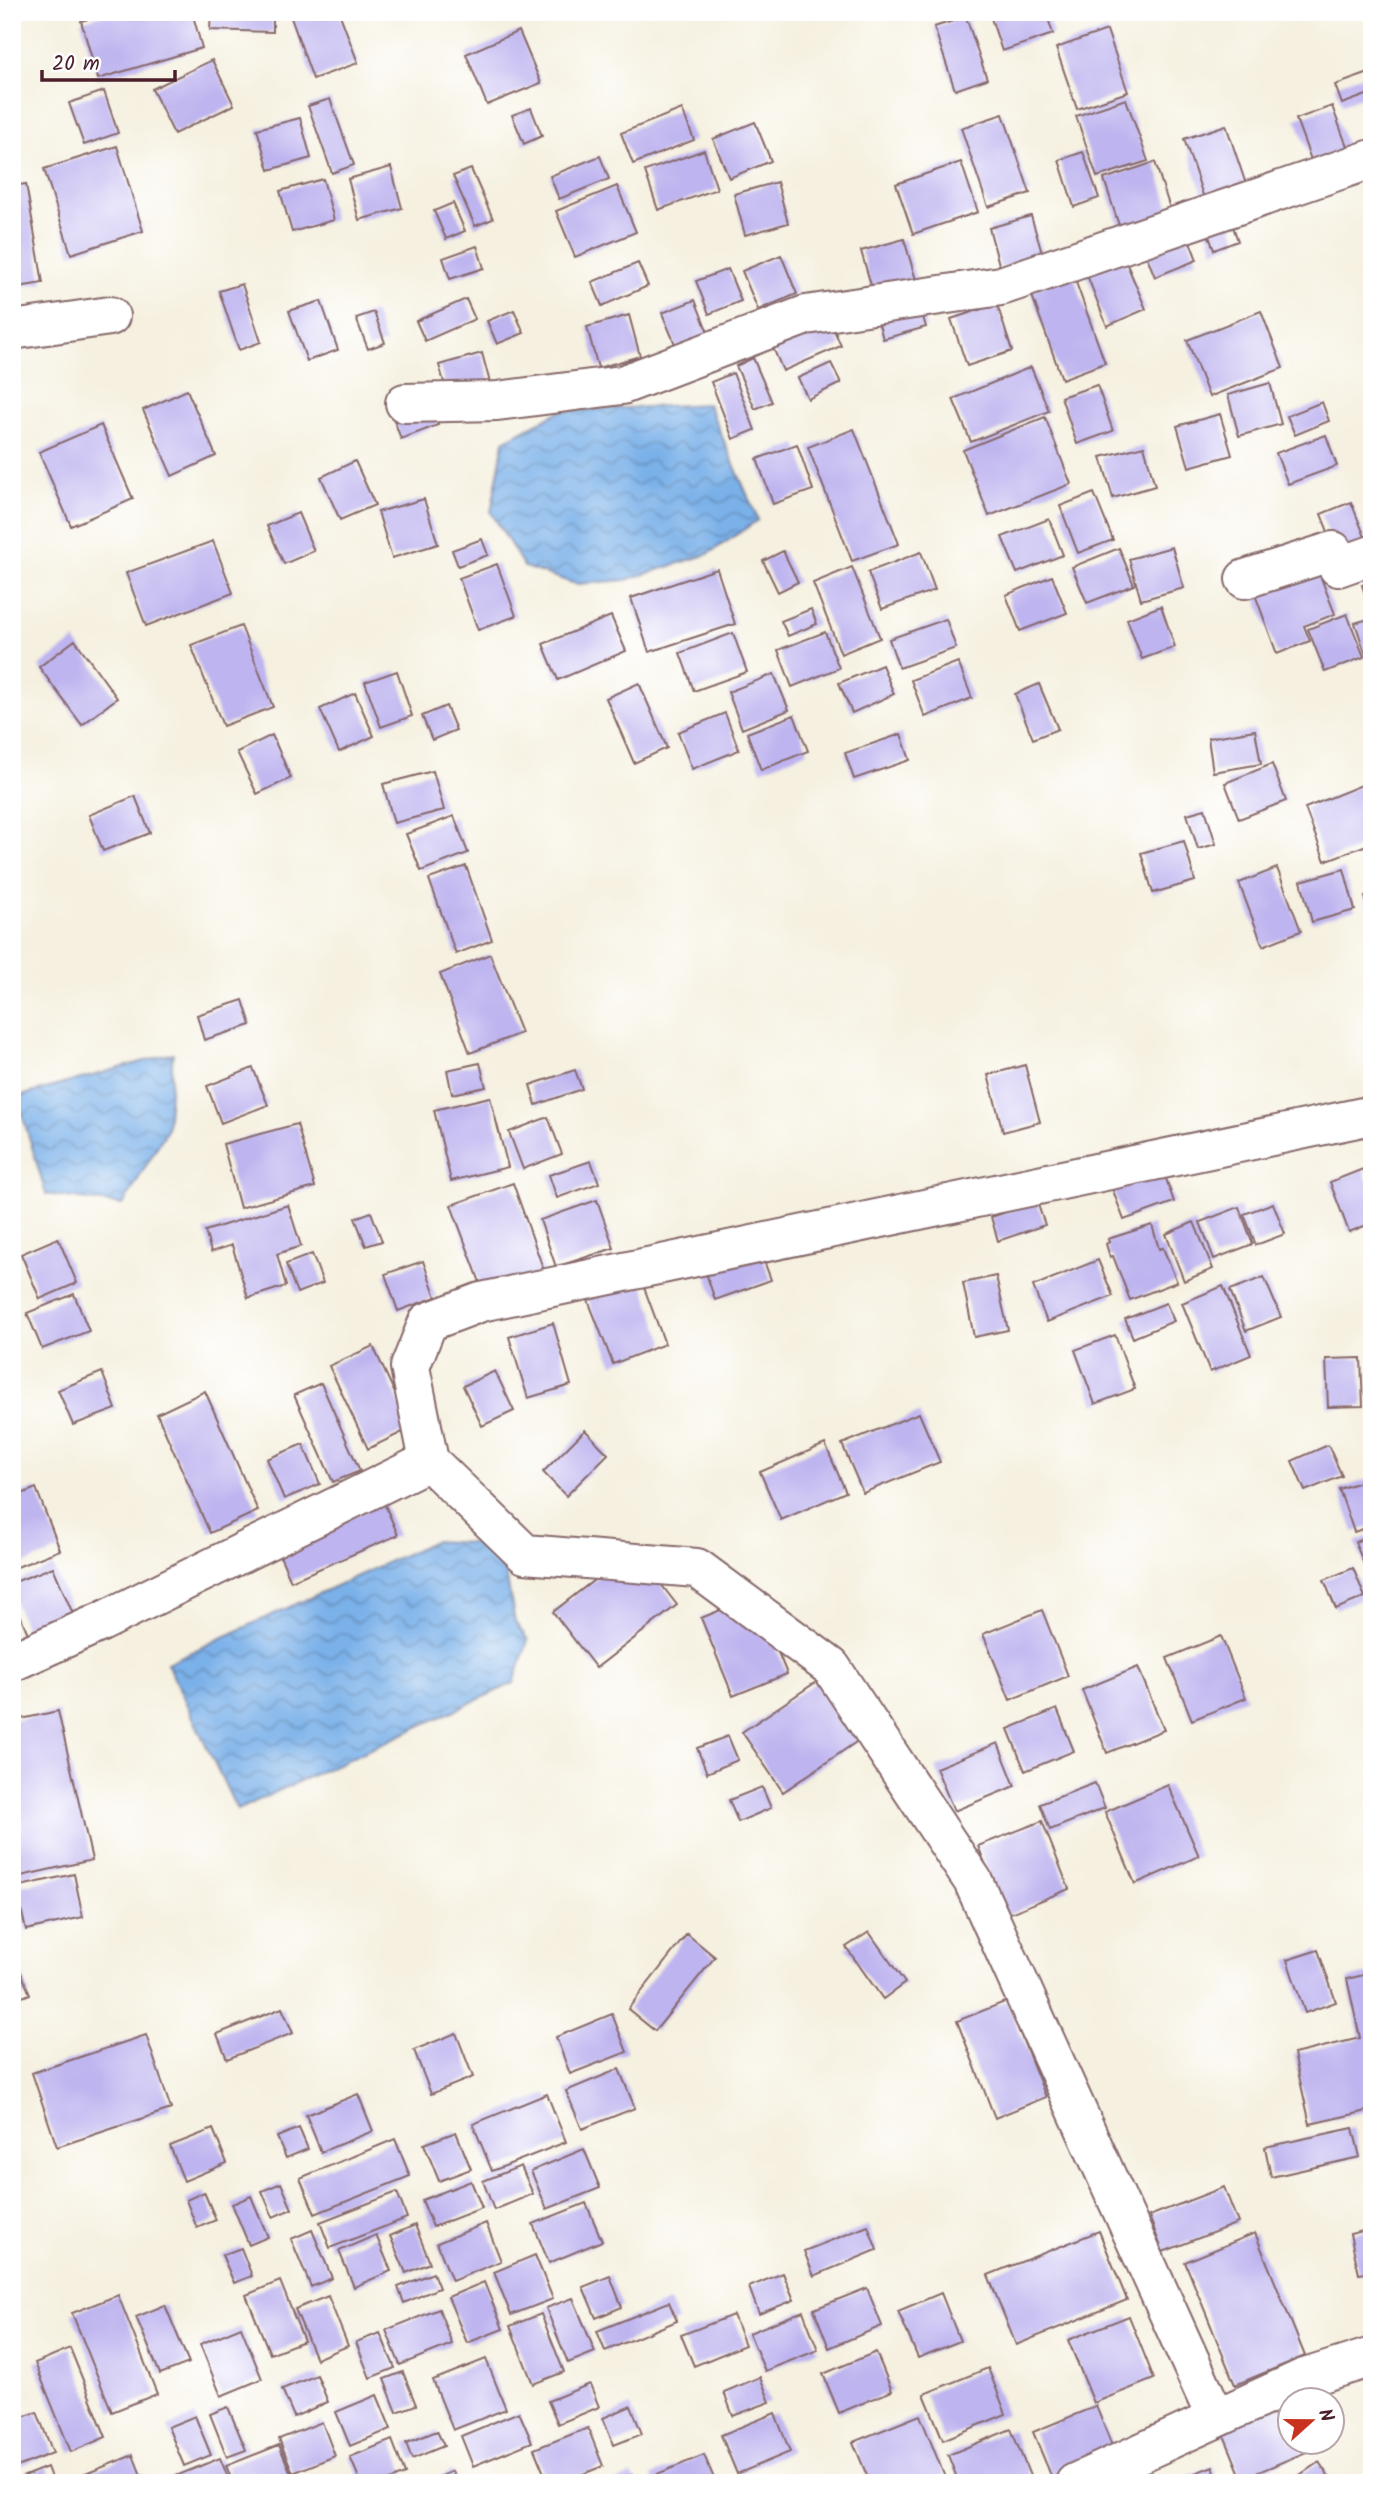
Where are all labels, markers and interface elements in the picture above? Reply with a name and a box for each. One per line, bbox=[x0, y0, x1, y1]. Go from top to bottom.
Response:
scale bar bbox=[42, 38, 175, 82]
text: 20 m bbox=[52, 48, 100, 81]
north arrow bbox=[1276, 2386, 1346, 2456]
text: N bbox=[1309, 2405, 1341, 2427]

